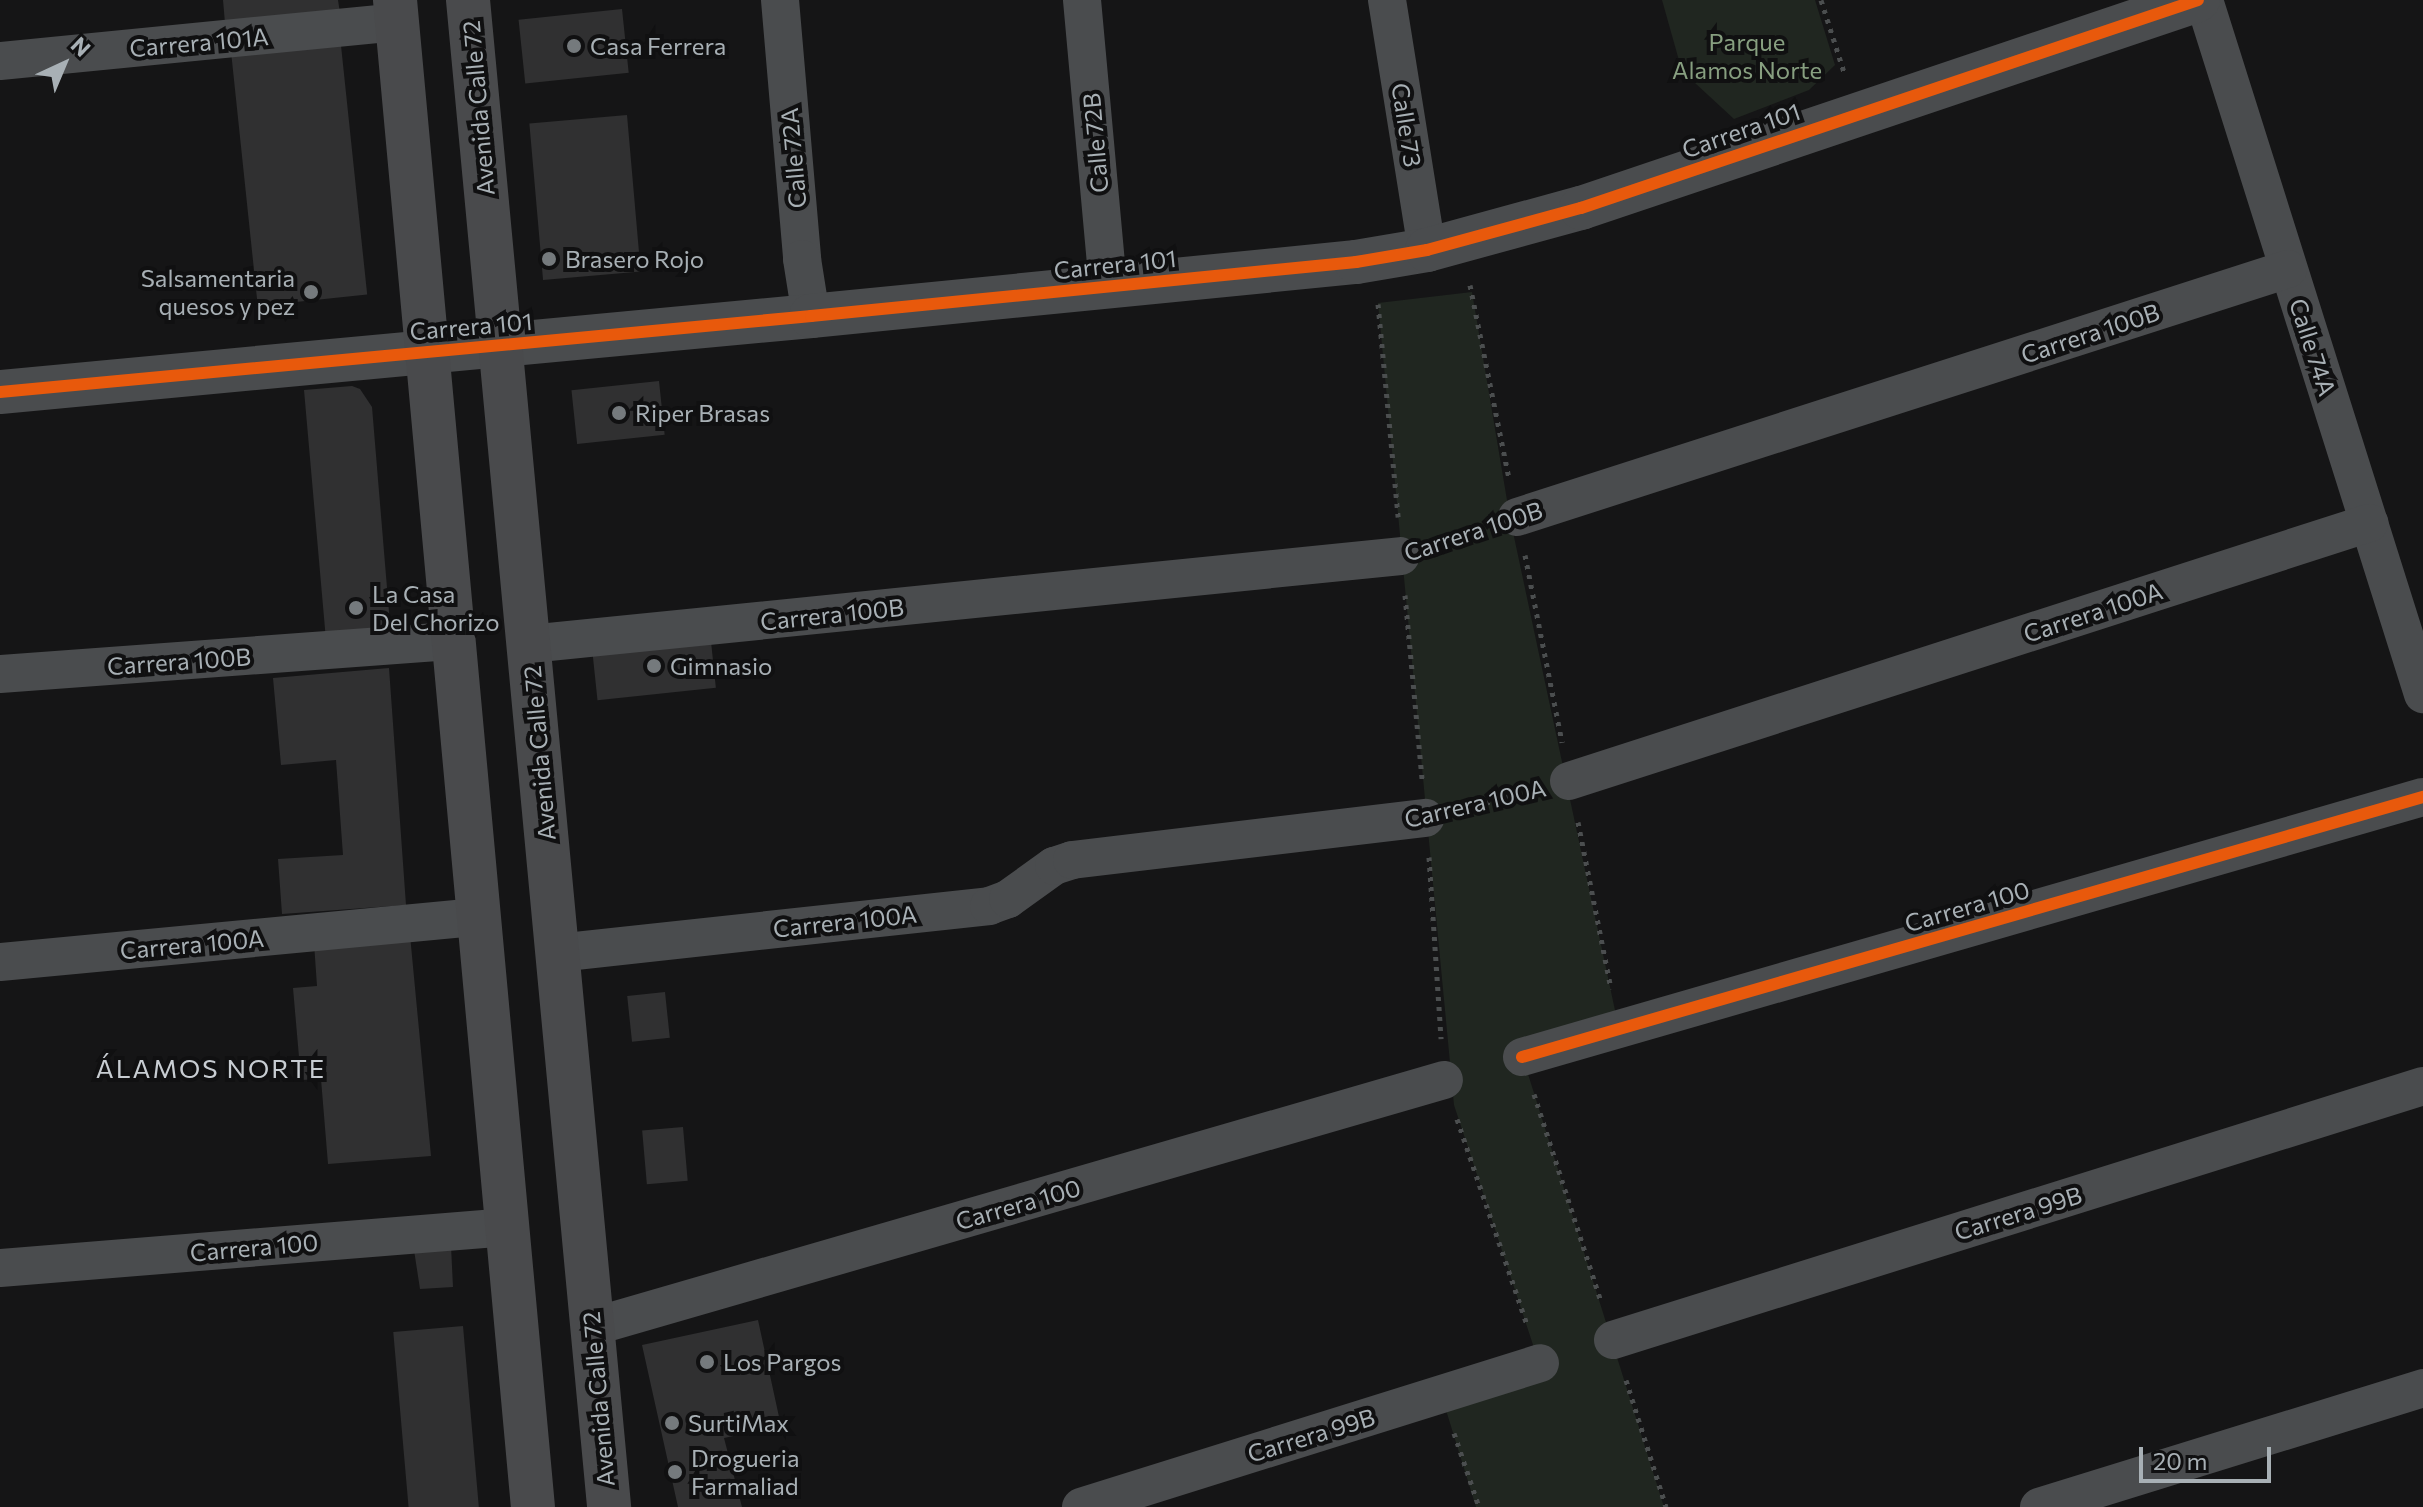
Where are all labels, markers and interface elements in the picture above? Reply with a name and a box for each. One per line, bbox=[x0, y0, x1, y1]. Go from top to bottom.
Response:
street label: Avenida Calle 72 bbox=[456, 19, 500, 197]
street label: Carrera 101A bbox=[128, 22, 270, 62]
north arrow bbox=[24, 24, 104, 104]
park label: Parque Alamos Norte bbox=[1672, 28, 1822, 84]
text: N bbox=[66, 31, 96, 62]
place label: Casa Ferrera bbox=[590, 32, 726, 60]
marker: Casa Ferrera bbox=[565, 37, 583, 55]
street label: Calle 73 bbox=[1386, 81, 1428, 169]
street label: Calle 72B bbox=[1076, 92, 1114, 194]
street label: Carrera 101 bbox=[1678, 96, 1804, 164]
street label: Calle 72A bbox=[774, 106, 812, 210]
street label: Carrera 101 bbox=[1052, 243, 1178, 285]
place label: Brasero Rojo bbox=[565, 245, 704, 273]
marker: Brasero Rojo bbox=[540, 250, 558, 268]
place label: Salsamentaria quesos y pez bbox=[141, 264, 295, 320]
marker: Salsamentaria quesos y pez bbox=[302, 283, 320, 301]
street label: Calle 74A bbox=[2284, 295, 2342, 399]
street label: Carrera 100B bbox=[2017, 297, 2163, 369]
street label: Carrera 101 bbox=[408, 306, 534, 346]
place label: Riper Brasas bbox=[635, 399, 770, 427]
marker: Riper Brasas bbox=[610, 404, 628, 422]
street label: Carrera 100B bbox=[1400, 495, 1546, 567]
street label: Carrera 100A bbox=[2020, 576, 2166, 648]
place label: La Casa Del Chorizo bbox=[372, 580, 500, 636]
street label: Carrera 100B bbox=[759, 592, 905, 636]
marker: La Casa Del Chorizo bbox=[347, 599, 365, 617]
street label: Carrera 100B bbox=[106, 642, 252, 680]
place label: Gimnasio bbox=[670, 652, 772, 680]
marker: Gimnasio bbox=[645, 657, 663, 675]
street label: Avenida Calle 72 bbox=[517, 664, 561, 842]
street label: Carrera 100A bbox=[1401, 773, 1549, 833]
street label: Carrera 100 bbox=[1901, 874, 2033, 938]
street label: Carrera 100A bbox=[772, 899, 918, 943]
street label: Carrera 100A bbox=[119, 923, 265, 965]
district label: ÁLAMOS NORTE bbox=[96, 1052, 326, 1084]
street label: Carrera 100 bbox=[952, 1172, 1084, 1236]
street label: Carrera 99B bbox=[1951, 1180, 2085, 1246]
street label: Carrera 100 bbox=[189, 1227, 319, 1267]
street label: Avenida Calle 72 bbox=[576, 1310, 620, 1488]
place label: Los Pargos bbox=[723, 1348, 841, 1376]
marker: Los Pargos bbox=[698, 1353, 716, 1371]
street label: Carrera 99B bbox=[1244, 1402, 1378, 1468]
place label: SurtiMax bbox=[688, 1409, 789, 1437]
marker: SurtiMax bbox=[663, 1414, 681, 1432]
scale bar bbox=[2143, 1431, 2275, 1481]
place label: Drogueria Farmaliad bbox=[691, 1444, 800, 1500]
text: 20 m bbox=[2153, 1446, 2207, 1475]
marker: Drogueria Farmaliad bbox=[666, 1463, 684, 1481]

